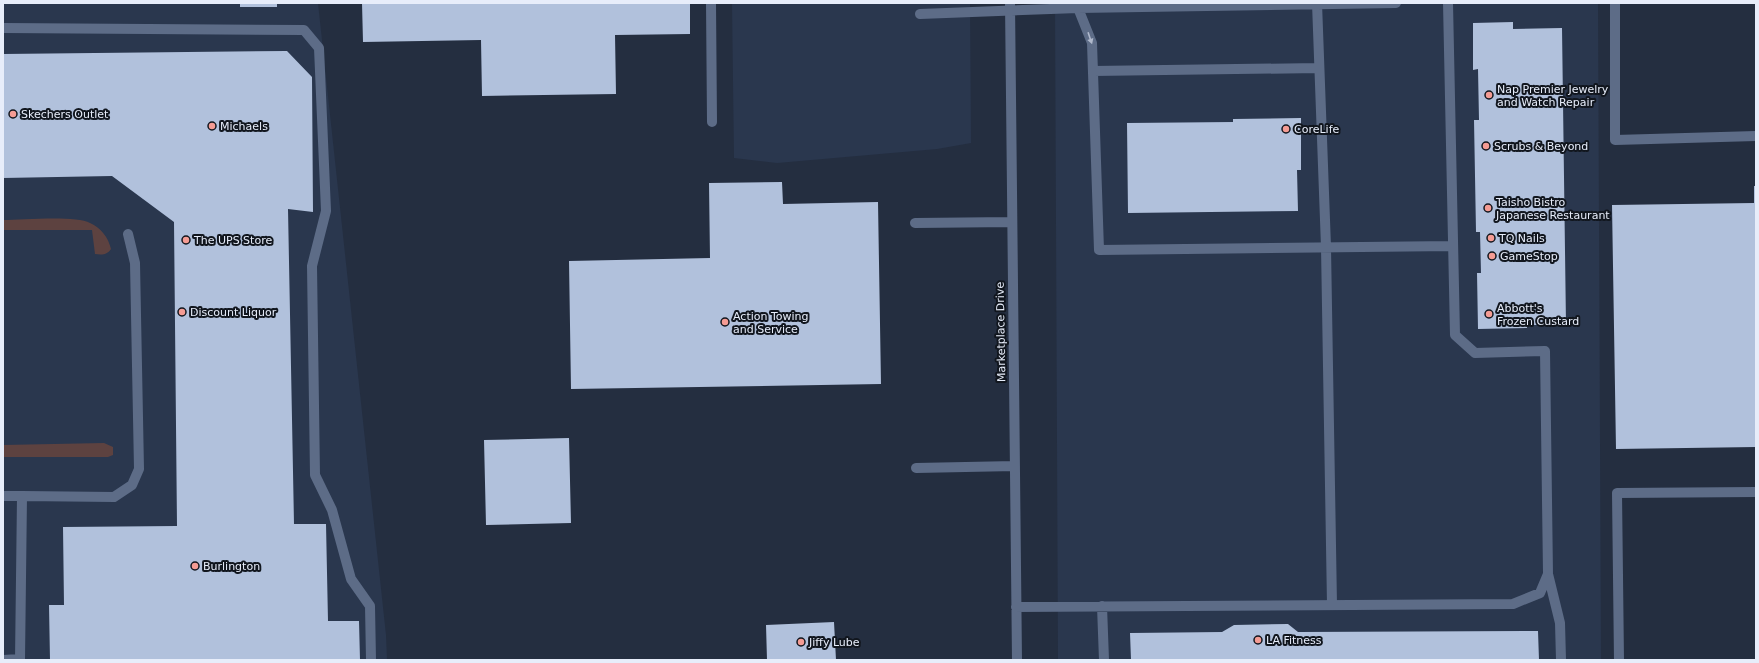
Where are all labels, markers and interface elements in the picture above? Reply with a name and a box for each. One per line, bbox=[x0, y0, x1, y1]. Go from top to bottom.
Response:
one-way arrow bbox=[1087, 33, 1093, 45]
place label: Nap Premier Jewelry and Watch Repair bbox=[1497, 83, 1609, 109]
marker: Nap Premier Jewelry and Watch Repair bbox=[1484, 90, 1494, 100]
place label: Skechers Outlet bbox=[21, 108, 109, 121]
marker: Skechers Outlet bbox=[8, 109, 18, 119]
place label: Michaels bbox=[220, 120, 268, 133]
marker: Michaels bbox=[207, 121, 217, 131]
place label: CoreLife bbox=[1294, 123, 1340, 136]
marker: CoreLife bbox=[1281, 124, 1291, 134]
place label: Scrubs & Beyond bbox=[1494, 140, 1588, 153]
marker: Scrubs & Beyond bbox=[1481, 141, 1491, 151]
place label: Taisho Bistro Japanese Restaurant bbox=[1495, 196, 1610, 222]
marker: Taisho Bistro Japanese Restaurant bbox=[1483, 203, 1493, 213]
place label: TQ Nails bbox=[1498, 232, 1545, 245]
marker: TQ Nails bbox=[1486, 233, 1496, 243]
place label: The UPS Store bbox=[193, 234, 272, 247]
marker: The UPS Store bbox=[181, 235, 191, 245]
place label: GameStop bbox=[1500, 250, 1558, 263]
marker: GameStop bbox=[1487, 251, 1497, 261]
street label: Marketplace Drive bbox=[994, 282, 1008, 382]
place label: Abbott's Frozen Custard bbox=[1497, 302, 1579, 328]
place label: Discount Liquor bbox=[190, 306, 277, 319]
marker: Discount Liquor bbox=[177, 307, 187, 317]
marker: Abbott's Frozen Custard bbox=[1484, 309, 1494, 319]
place label: Action Towing and Service bbox=[733, 310, 809, 336]
marker: Action Towing and Service bbox=[720, 317, 730, 327]
place label: Burlington bbox=[203, 560, 260, 573]
marker: Burlington bbox=[190, 561, 200, 571]
place label: LA Fitness bbox=[1266, 634, 1322, 647]
marker: LA Fitness bbox=[1253, 635, 1263, 645]
place label: Jiffy Lube bbox=[808, 636, 860, 649]
marker: Jiffy Lube bbox=[796, 637, 806, 647]

